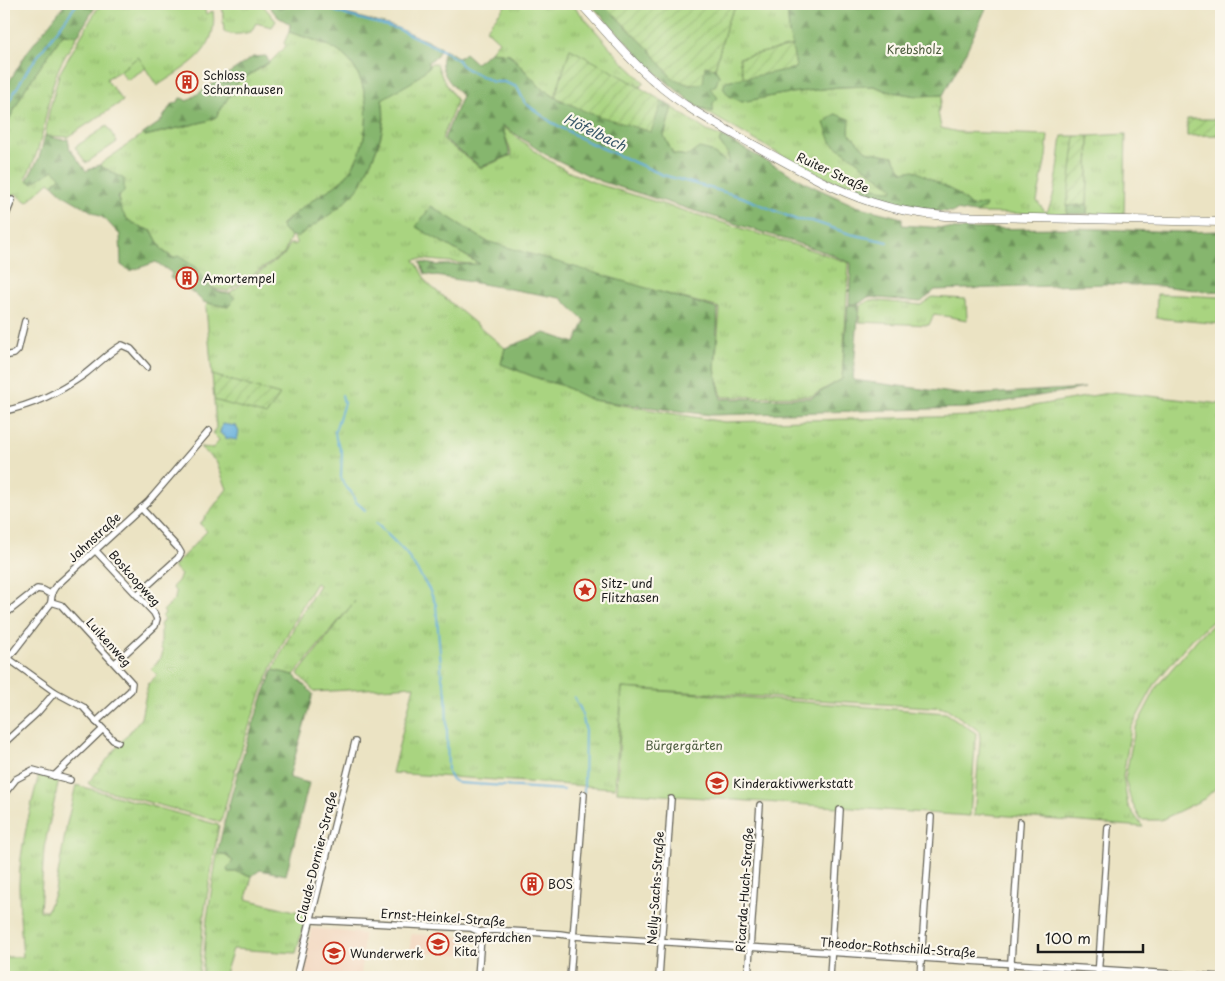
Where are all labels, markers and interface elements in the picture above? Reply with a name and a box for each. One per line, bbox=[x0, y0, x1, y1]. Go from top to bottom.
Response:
park label: Krebsholz bbox=[886, 40, 942, 58]
place label: Schloss Scharnhausen bbox=[203, 66, 283, 98]
building icon: Schloss Scharnhausen bbox=[175, 70, 199, 94]
water label: Höfelbach bbox=[560, 108, 630, 156]
street label: Ruiter Straße bbox=[794, 147, 872, 197]
building icon: Amortempel bbox=[175, 266, 199, 290]
place label: Amortempel bbox=[203, 269, 275, 287]
street label: Jahnstraße bbox=[64, 508, 124, 566]
street label: Boskoopweg bbox=[105, 546, 165, 610]
place label: Sitz- und Flitzhasen bbox=[601, 574, 659, 606]
place icon: Sitz- und Flitzhasen bbox=[573, 578, 597, 602]
street label: Luikenweg bbox=[82, 614, 136, 670]
park label: Bürgergärten bbox=[645, 736, 723, 754]
school or university icon: Kinderaktivwerkstatt bbox=[705, 771, 729, 795]
place label: Kinderaktivwerkstatt bbox=[733, 774, 853, 792]
street label: Claude-Dornier-Straße bbox=[291, 789, 341, 925]
street label: Ricarda-Huch-Straße bbox=[731, 827, 757, 953]
street label: Nelly-Sachs-Straße bbox=[642, 831, 668, 945]
building icon: BOS bbox=[520, 872, 544, 896]
place label: BOS bbox=[548, 875, 573, 893]
street label: Ernst-Heinkel-Straße bbox=[380, 904, 506, 930]
scale bar bbox=[1038, 921, 1142, 953]
text: 100 m bbox=[1045, 926, 1091, 949]
place label: Seepferdchen Kita bbox=[454, 928, 532, 960]
school or university icon: Seepferdchen Kita bbox=[426, 932, 450, 956]
street label: Theodor-Rothschild-Straße bbox=[820, 933, 976, 961]
school or university icon: Wunderwerk bbox=[322, 941, 346, 965]
place label: Wunderwerk bbox=[350, 944, 423, 962]

